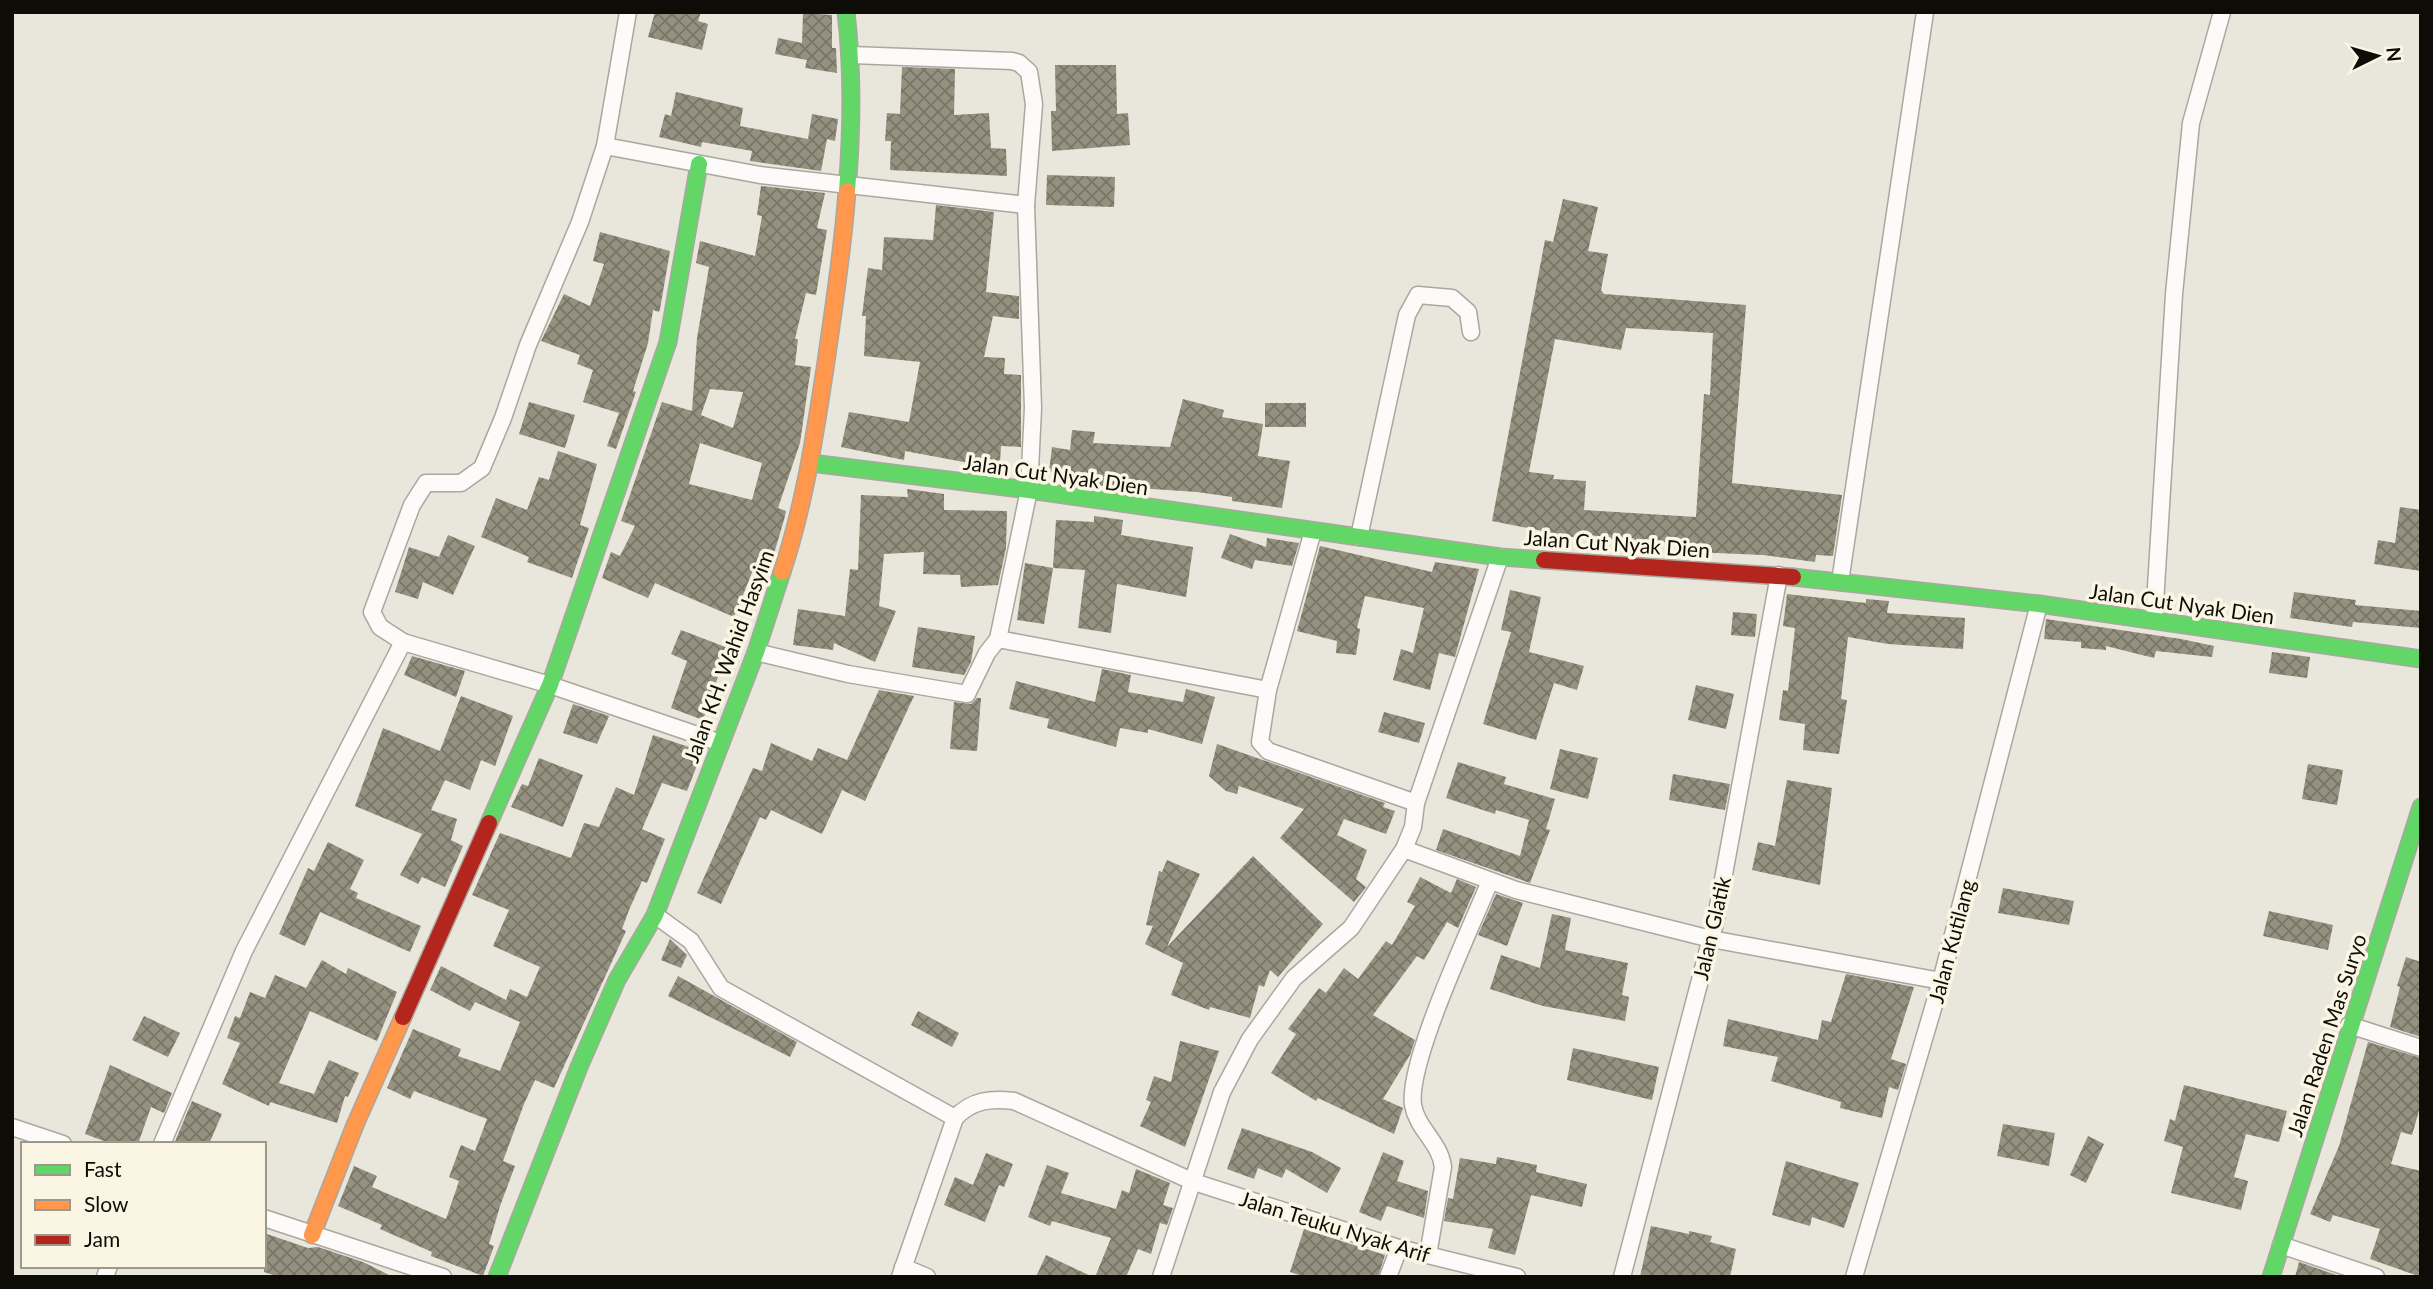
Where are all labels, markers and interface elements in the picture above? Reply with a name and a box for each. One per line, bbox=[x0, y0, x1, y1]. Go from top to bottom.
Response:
north arrow bbox=[2342, 21, 2412, 91]
text: N bbox=[2382, 46, 2407, 63]
street label: Jalan Cut Nyak Dien bbox=[962, 449, 1150, 499]
street label: Jalan Cut Nyak Dien bbox=[1523, 524, 1711, 562]
street label: Jalan KH. Wahid Hasyim bbox=[678, 546, 778, 766]
street label: Jalan Cut Nyak Dien bbox=[2088, 578, 2276, 628]
street label: Jalan Glatik bbox=[1687, 873, 1735, 982]
street label: Jalan Kutilang bbox=[1922, 876, 1980, 1006]
street label: Jalan Raden Mas Suryo bbox=[2281, 930, 2371, 1140]
legend bbox=[21, 1142, 266, 1268]
text: Fast bbox=[84, 1156, 122, 1181]
street label: Jalan Teuku Nyak Arif bbox=[1237, 1185, 1434, 1267]
text: Slow bbox=[84, 1191, 129, 1216]
text: Jam bbox=[84, 1226, 120, 1251]

